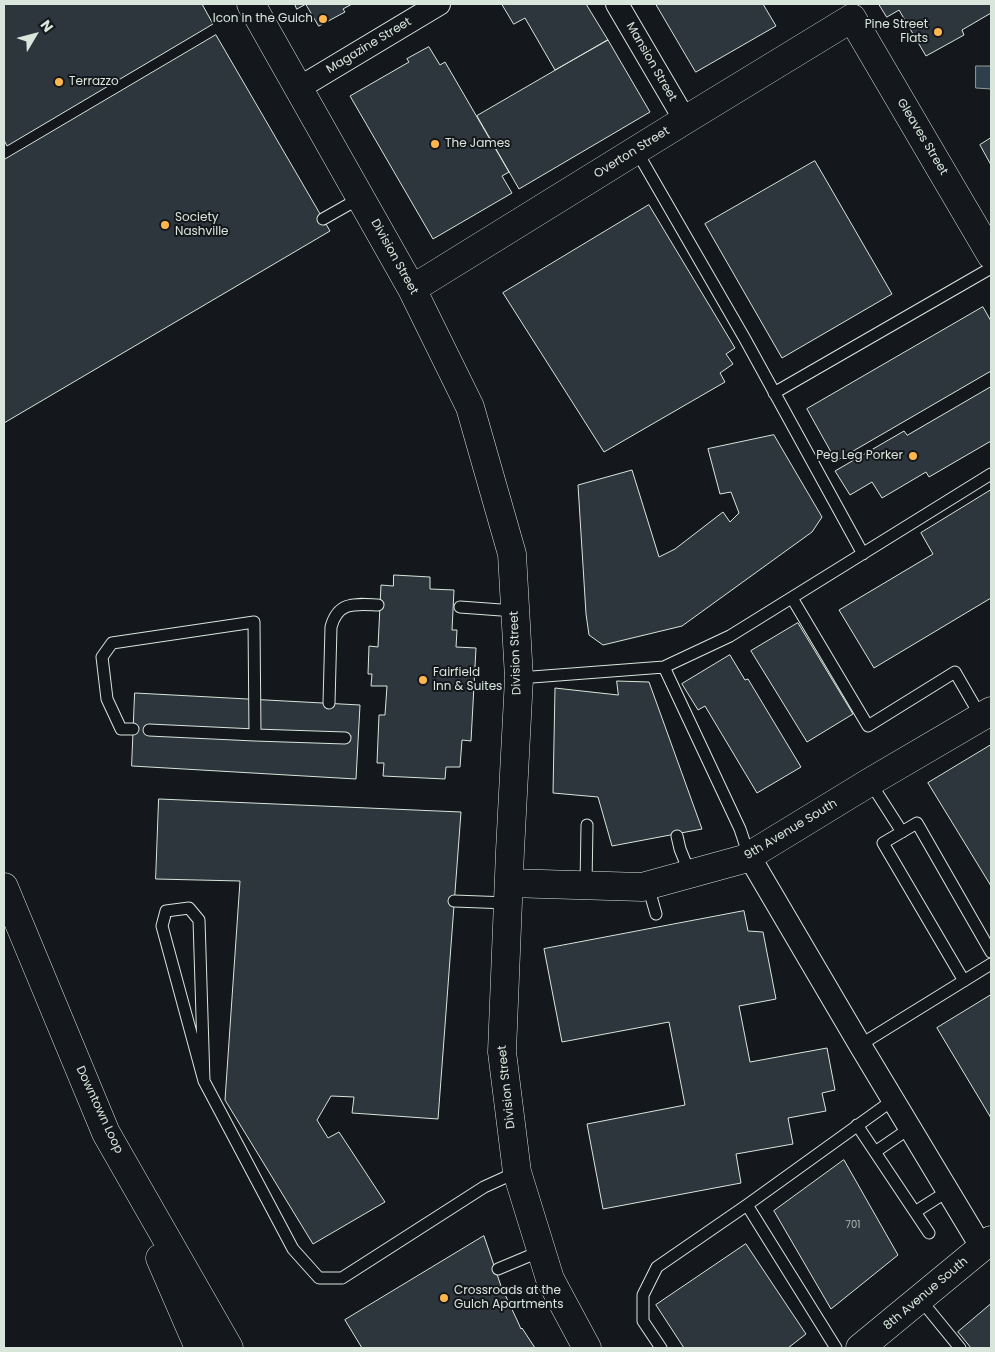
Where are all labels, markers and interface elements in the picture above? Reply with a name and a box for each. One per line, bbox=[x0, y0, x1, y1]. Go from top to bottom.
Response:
north arrow bbox=[10, 10, 60, 60]
place label: Icon in the Gulch bbox=[213, 12, 313, 26]
marker: Icon in the Gulch bbox=[317, 13, 329, 25]
street label: Magazine Street bbox=[324, 15, 414, 77]
text: N bbox=[36, 16, 58, 36]
place label: Pine Street Flats bbox=[865, 18, 928, 46]
street label: Mansion Street bbox=[623, 20, 679, 104]
marker: Pine Street Flats bbox=[932, 26, 944, 38]
place label: Terrazzo bbox=[69, 75, 119, 89]
marker: Terrazzo bbox=[53, 76, 65, 88]
street label: Gleaves Street bbox=[894, 96, 950, 178]
street label: Overton Street bbox=[592, 124, 672, 182]
place label: The James bbox=[445, 137, 510, 151]
marker: The James bbox=[429, 138, 441, 150]
place label: Society Nashville bbox=[175, 211, 229, 239]
street label: Division Street bbox=[367, 217, 421, 297]
marker: Society Nashville bbox=[159, 219, 171, 231]
place label: Peg Leg Porker bbox=[816, 449, 903, 463]
marker: Peg Leg Porker bbox=[907, 450, 919, 462]
street label: Division Street bbox=[507, 611, 525, 695]
place label: Fairfield Inn & Suites bbox=[433, 666, 502, 694]
marker: Fairfield Inn & Suites bbox=[417, 674, 429, 686]
street label: 9th Avenue South bbox=[742, 797, 840, 863]
street label: Division Street bbox=[495, 1044, 519, 1130]
street label: Downtown Loop bbox=[72, 1064, 126, 1156]
house number: 701 bbox=[846, 1219, 860, 1231]
street label: 8th Avenue South bbox=[881, 1255, 971, 1333]
place label: Crossroads at the Gulch Apartments bbox=[454, 1284, 563, 1312]
marker: Crossroads at the Gulch Apartments bbox=[438, 1292, 450, 1304]

